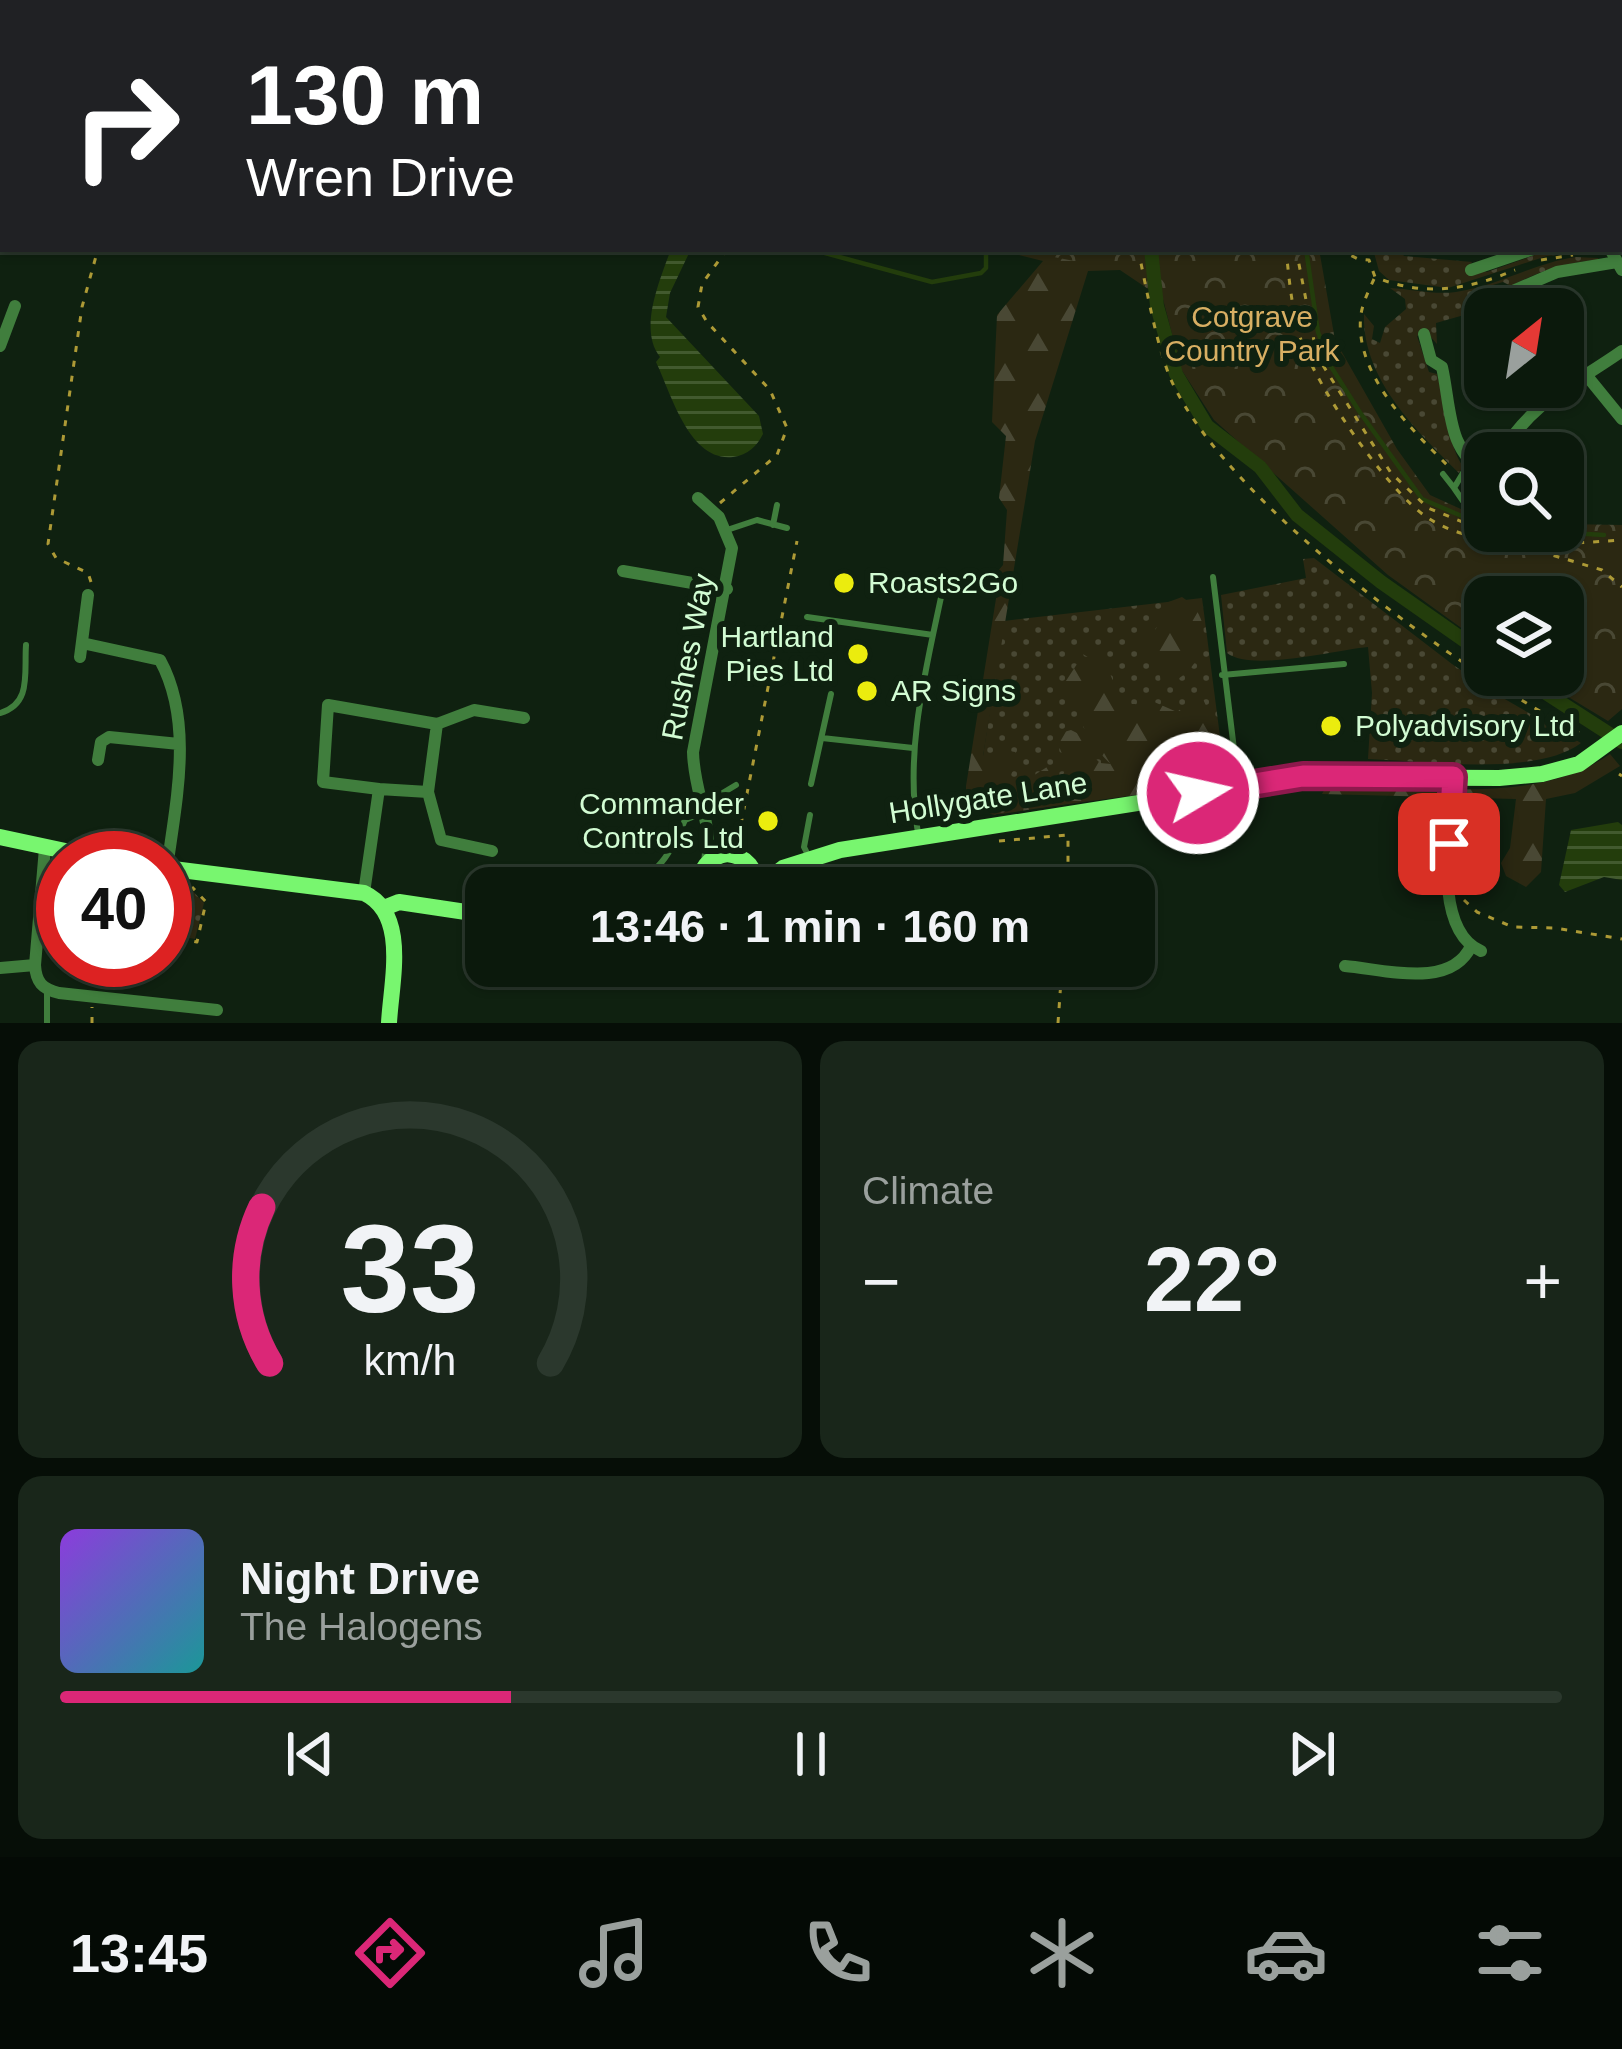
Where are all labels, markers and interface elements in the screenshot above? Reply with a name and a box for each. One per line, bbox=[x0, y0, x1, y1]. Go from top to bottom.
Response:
icon: right bbox=[48, 48, 204, 204]
text: 130 m bbox=[246, 48, 484, 142]
text: Wren Drive bbox=[246, 147, 515, 207]
north arrow bbox=[1464, 288, 1584, 408]
map controls bbox=[1464, 288, 1584, 696]
park label: Cotgrave Country Park bbox=[1164, 300, 1341, 367]
button: search bbox=[1464, 432, 1584, 552]
place label: Roasts2Go bbox=[868, 566, 1018, 599]
marker: Roasts2Go bbox=[831, 570, 857, 596]
street label: Rushes Way bbox=[655, 571, 720, 743]
button: layers bbox=[1464, 576, 1584, 696]
place label: Hartland Pies Ltd bbox=[721, 620, 834, 687]
marker: Hartland Pies Ltd bbox=[845, 641, 871, 667]
place label: AR Signs bbox=[891, 674, 1016, 707]
marker: AR Signs bbox=[854, 678, 880, 704]
place label: Polyadvisory Ltd bbox=[1355, 709, 1575, 742]
marker: Polyadvisory Ltd bbox=[1318, 713, 1344, 739]
position arrow bbox=[1135, 730, 1261, 856]
street label: Hollygate Lane bbox=[886, 766, 1089, 829]
place label: Commander Controls Ltd bbox=[579, 787, 744, 854]
pin bbox=[1398, 793, 1500, 895]
marker: Commander Controls Ltd bbox=[755, 808, 781, 834]
icon: arrive bbox=[1416, 811, 1482, 877]
speed limit sign: 40 bbox=[36, 831, 192, 987]
text: 13:46 · 1 min · 160 m bbox=[590, 901, 1030, 952]
text: Climate bbox=[862, 1169, 994, 1212]
text: 33 bbox=[341, 1199, 479, 1338]
text: 22° bbox=[1144, 1230, 1280, 1330]
text: − bbox=[862, 1244, 901, 1318]
text: + bbox=[1523, 1244, 1562, 1318]
text: km/h bbox=[364, 1335, 456, 1383]
text: Night Drive bbox=[240, 1553, 480, 1604]
text: The Halogens bbox=[240, 1605, 483, 1648]
icon: previous bbox=[277, 1721, 343, 1787]
icon: pause bbox=[778, 1721, 844, 1787]
icon: next bbox=[1279, 1721, 1345, 1787]
icon: directions bbox=[348, 1911, 432, 1995]
icon: music bbox=[572, 1911, 656, 1995]
icon: phone bbox=[796, 1911, 880, 1995]
icon: climate bbox=[1020, 1911, 1104, 1995]
icon: car bbox=[1244, 1911, 1328, 1995]
icon: filters bbox=[1468, 1911, 1552, 1995]
text: 13:45 bbox=[70, 1923, 208, 1983]

